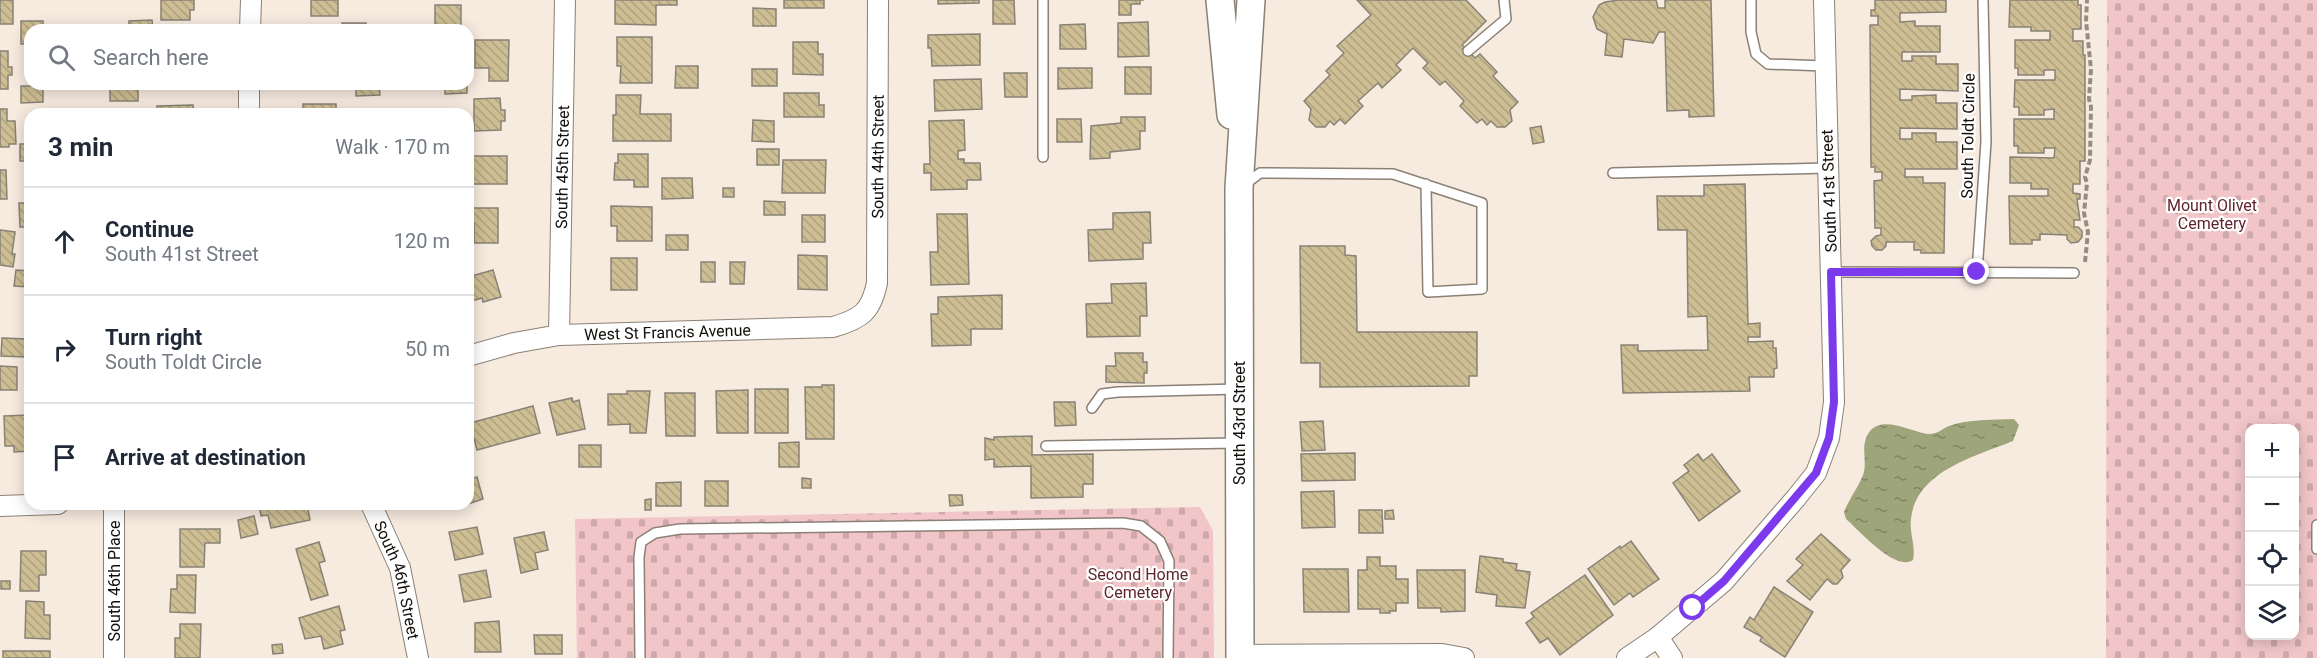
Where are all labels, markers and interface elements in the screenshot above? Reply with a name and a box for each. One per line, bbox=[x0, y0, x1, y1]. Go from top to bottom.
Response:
search box bbox=[24, 24, 474, 90]
icon: search bbox=[45, 41, 78, 74]
text: Search here bbox=[93, 45, 209, 70]
street label: South Toldt Circle bbox=[1957, 73, 1979, 199]
street label: South 44th Street bbox=[868, 95, 887, 219]
street label: South 45th Street bbox=[551, 105, 573, 229]
street label: South 41st Street bbox=[1817, 129, 1841, 253]
text: 3 min bbox=[48, 132, 113, 162]
text: Walk · 170 m bbox=[335, 135, 450, 159]
park label: Mount Olivet Cemetery bbox=[2167, 196, 2257, 233]
text: Continue bbox=[105, 217, 194, 242]
icon: ahead bbox=[48, 225, 81, 258]
text: 120 m bbox=[394, 229, 450, 253]
text: South 41st Street bbox=[105, 242, 259, 266]
route end bbox=[1963, 258, 1989, 284]
street label: West St Francis Avenue bbox=[584, 320, 751, 344]
text: Turn right bbox=[105, 325, 202, 350]
icon: right bbox=[48, 333, 81, 366]
text: 50 m bbox=[405, 337, 450, 361]
text: South Toldt Circle bbox=[105, 350, 262, 374]
street label: South 43rd Street bbox=[1230, 361, 1249, 485]
map controls bbox=[2245, 424, 2299, 640]
button: + bbox=[2245, 424, 2299, 478]
icon: arrive bbox=[48, 441, 81, 474]
text: Arrive at destination bbox=[105, 445, 306, 470]
button: − bbox=[2245, 478, 2299, 532]
street label: South 46th Street bbox=[370, 518, 424, 641]
street label: South 46th Place bbox=[105, 520, 124, 642]
button: locate bbox=[2245, 532, 2299, 586]
park label: Second Home Cemetery bbox=[1088, 565, 1188, 602]
button: layers bbox=[2245, 586, 2299, 640]
route start bbox=[1679, 594, 1705, 620]

